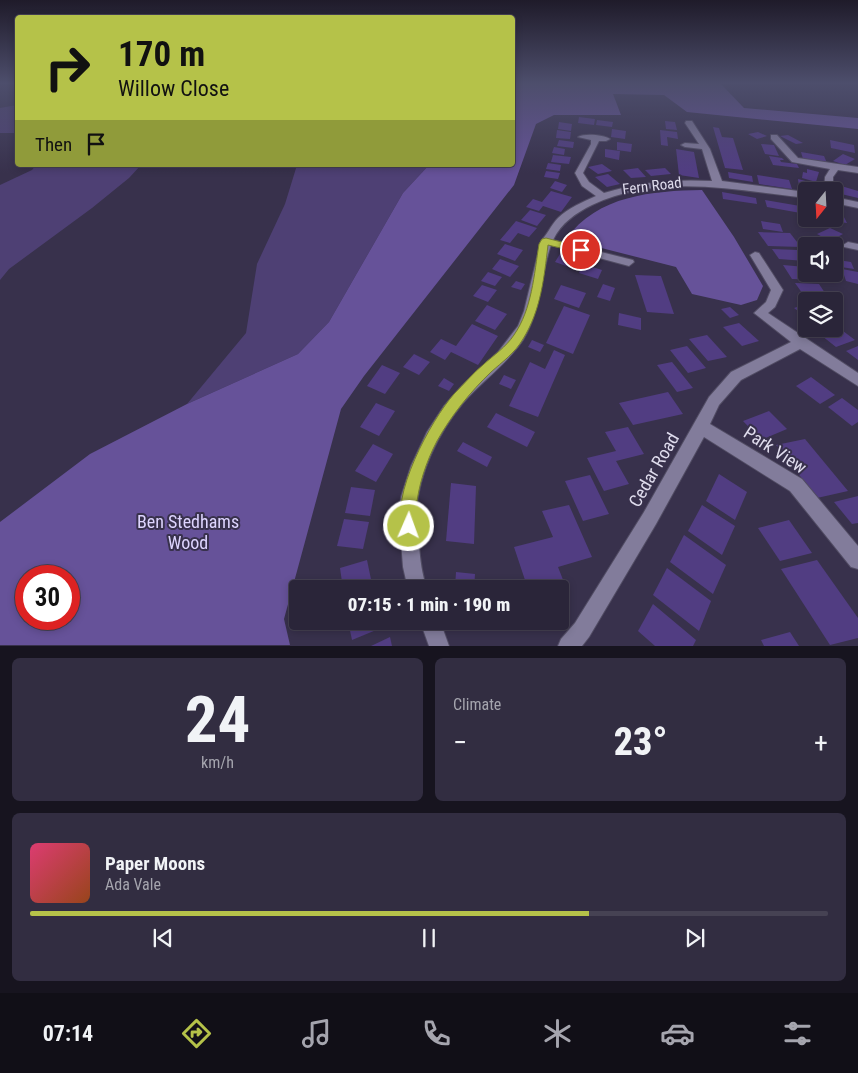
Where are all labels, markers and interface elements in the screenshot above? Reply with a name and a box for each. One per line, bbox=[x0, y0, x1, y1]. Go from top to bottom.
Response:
text: 170 m bbox=[118, 34, 205, 75]
icon: right bbox=[35, 35, 100, 100]
text: Willow Close bbox=[118, 76, 229, 101]
icon: arrive bbox=[82, 130, 110, 158]
text: Then bbox=[35, 133, 72, 156]
street label: Fern Road bbox=[621, 173, 683, 199]
north arrow bbox=[798, 182, 842, 228]
map controls bbox=[798, 182, 843, 337]
pin bbox=[560, 229, 602, 271]
icon: arrive bbox=[567, 236, 595, 264]
button: sound bbox=[798, 237, 843, 282]
button: layers bbox=[798, 292, 843, 337]
street label: Park View bbox=[740, 422, 811, 478]
street label: Cedar Road bbox=[624, 429, 683, 510]
position arrow bbox=[382, 499, 434, 551]
park label: Ben Stedhams Wood bbox=[137, 511, 239, 553]
speed limit sign: 30 bbox=[15, 565, 80, 630]
text: 07:15 · 1 min · 190 m bbox=[348, 593, 510, 616]
text: 24 bbox=[185, 682, 250, 758]
text: Climate bbox=[453, 695, 501, 714]
text: 23° bbox=[614, 720, 667, 764]
text: − bbox=[453, 726, 467, 759]
text: + bbox=[814, 726, 828, 759]
text: km/h bbox=[201, 753, 234, 772]
text: Paper Moons bbox=[105, 852, 205, 875]
text: Ada Vale bbox=[105, 875, 161, 894]
icon: previous bbox=[149, 924, 177, 952]
icon: pause bbox=[415, 924, 443, 952]
icon: next bbox=[681, 924, 709, 952]
icon: directions bbox=[179, 1016, 214, 1051]
icon: music bbox=[299, 1016, 334, 1051]
icon: phone bbox=[419, 1016, 454, 1051]
icon: climate bbox=[540, 1016, 575, 1051]
icon: car bbox=[660, 1016, 695, 1051]
icon: filters bbox=[780, 1016, 815, 1051]
text: 07:14 bbox=[43, 1021, 93, 1046]

